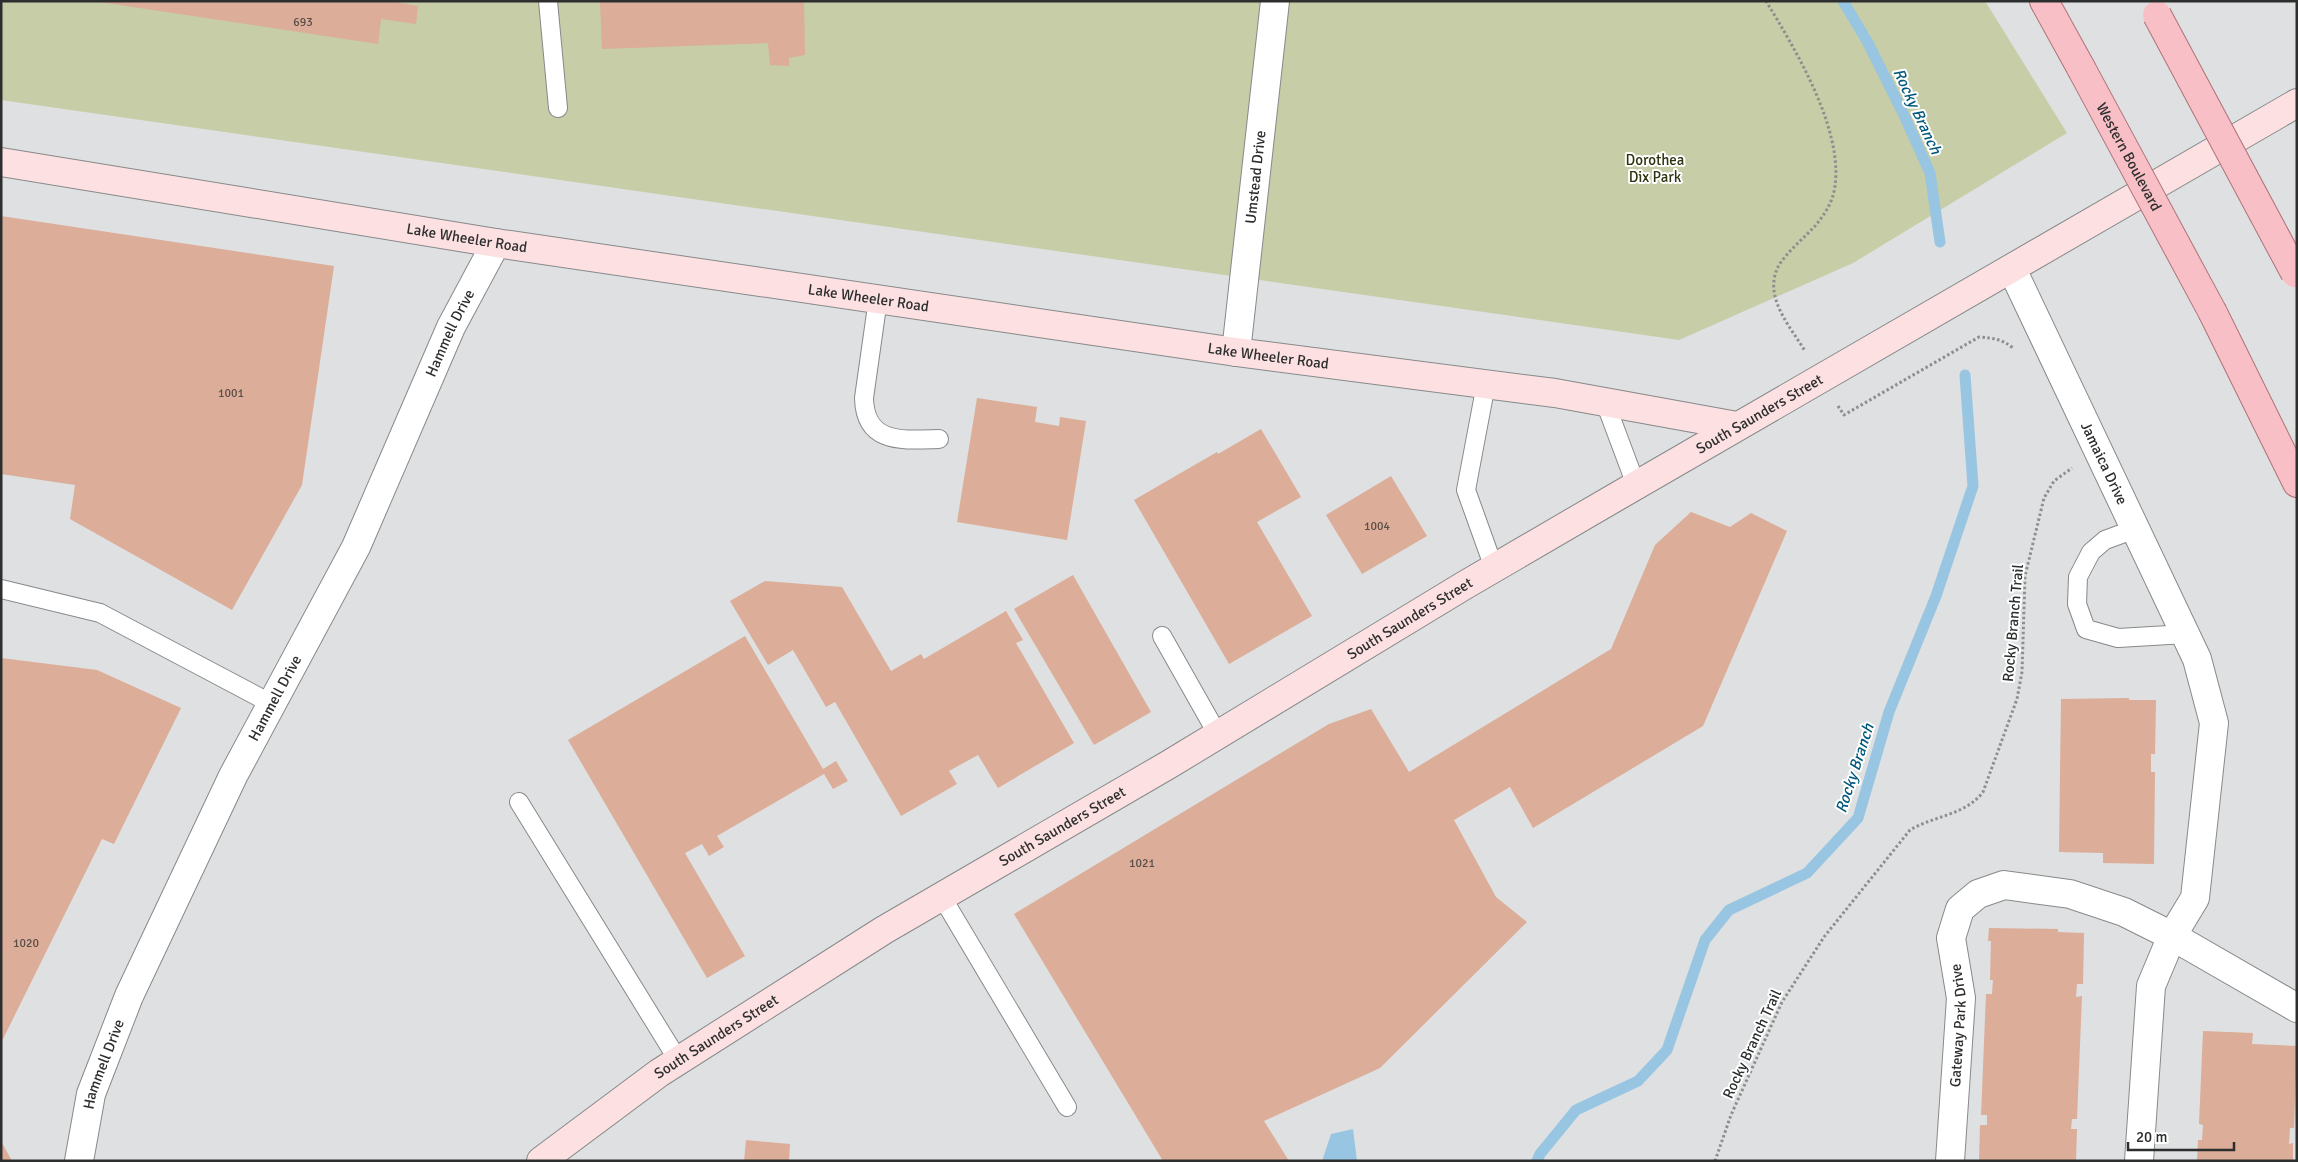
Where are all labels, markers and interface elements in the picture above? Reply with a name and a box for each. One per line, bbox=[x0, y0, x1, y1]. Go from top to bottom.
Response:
house number: 693 bbox=[293, 15, 313, 30]
water label: Rocky Branch bbox=[1888, 65, 1946, 159]
street label: Western Boulevard bbox=[2092, 100, 2165, 214]
street label: Umstead Drive bbox=[1241, 130, 1270, 225]
park label: Dorothea Dix Park bbox=[1626, 151, 1684, 186]
street label: Lake Wheeler Road bbox=[405, 219, 528, 256]
street label: Lake Wheeler Road bbox=[807, 280, 930, 316]
street label: Hammell Drive bbox=[422, 286, 478, 380]
street label: Lake Wheeler Road bbox=[1206, 339, 1330, 373]
street label: South Saunders Street bbox=[1693, 370, 1826, 458]
house number: 1001 bbox=[218, 386, 244, 401]
street label: Jamaica Drive bbox=[2077, 419, 2131, 507]
house number: 1004 bbox=[1364, 519, 1390, 534]
street label: Rocky Branch Trail bbox=[1999, 563, 2027, 683]
street label: South Saunders Street bbox=[1344, 574, 1476, 663]
street label: Hammell Drive bbox=[245, 652, 305, 744]
water label: Rocky Branch bbox=[1831, 720, 1879, 815]
street label: South Saunders Street bbox=[996, 783, 1129, 870]
house number: 1021 bbox=[1129, 856, 1155, 871]
house number: 1020 bbox=[13, 936, 39, 951]
street label: Gateway Park Drive bbox=[1946, 962, 1970, 1088]
street label: Rocky Branch Trail bbox=[1719, 987, 1785, 1101]
street label: South Saunders Street bbox=[651, 991, 782, 1083]
street label: Hammell Drive bbox=[79, 1017, 128, 1111]
scale bar bbox=[2128, 1120, 2234, 1152]
text: 20 m bbox=[2136, 1128, 2167, 1146]

